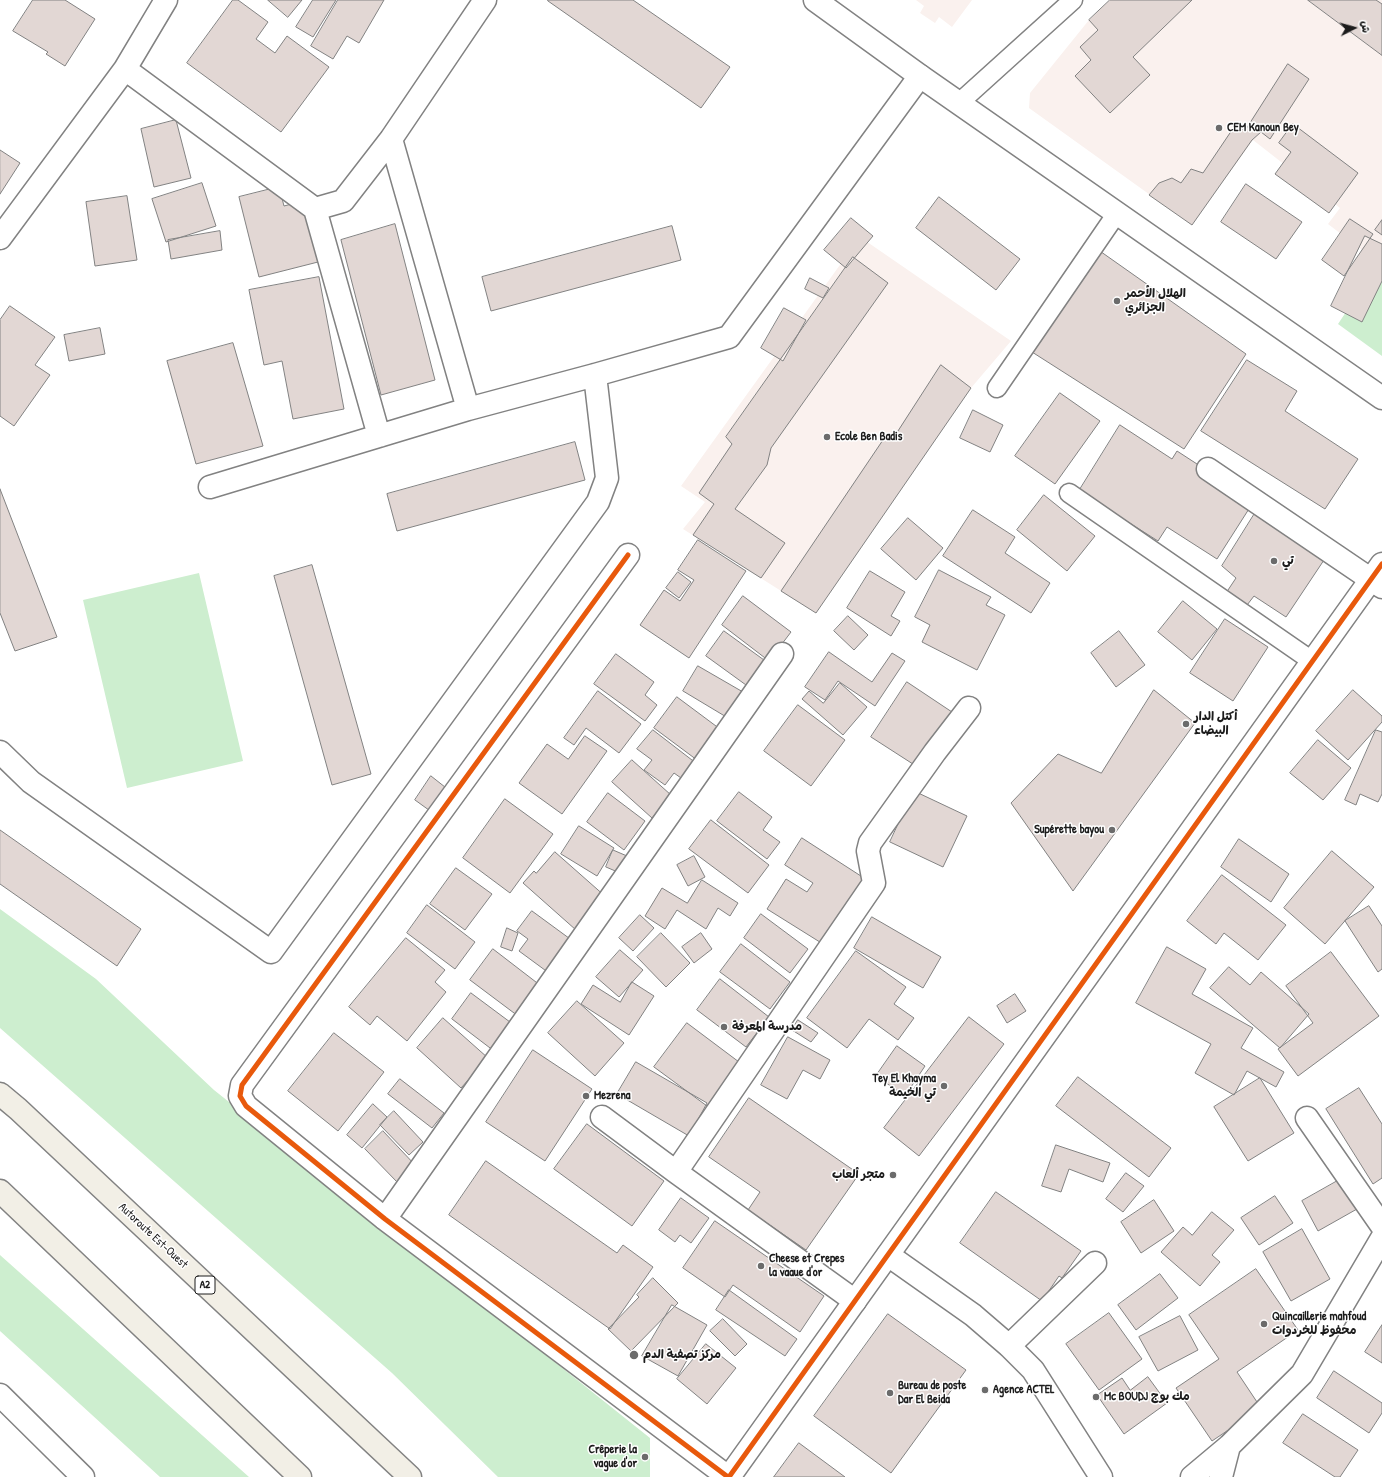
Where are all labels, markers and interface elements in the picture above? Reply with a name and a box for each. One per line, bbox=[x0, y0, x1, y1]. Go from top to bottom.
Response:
north arrow bbox=[1334, 8, 1374, 48]
text: ش bbox=[1358, 20, 1374, 33]
place label: CEM Kanoun Bey bbox=[1227, 121, 1299, 135]
marker: CEM Kanoun Bey bbox=[1214, 123, 1224, 133]
place label: الهلال الأحمر الجزائري bbox=[1125, 287, 1186, 315]
marker: الهلال الأحمر الجزائري bbox=[1112, 296, 1122, 306]
place label: Ecole Ben Badis bbox=[835, 430, 902, 444]
marker: Ecole Ben Badis bbox=[822, 432, 832, 442]
place label: تي bbox=[1282, 554, 1294, 568]
marker: تي bbox=[1269, 556, 1279, 566]
place label: أكتل الدار البيضاء bbox=[1194, 710, 1237, 738]
marker: أكتل الدار البيضاء bbox=[1181, 719, 1191, 729]
place label: Supérette bayou bbox=[1034, 823, 1104, 837]
marker: Supérette bayou bbox=[1107, 825, 1117, 835]
place label: مدرسة المعرفة bbox=[732, 1020, 802, 1034]
marker: مدرسة المعرفة bbox=[719, 1022, 729, 1032]
place label: Tey El Khayma تي الخيمة bbox=[873, 1072, 936, 1100]
marker: Tey El Khayma تي الخيمة bbox=[939, 1081, 949, 1091]
place label: Mezrena bbox=[594, 1089, 631, 1103]
marker: Mezrena bbox=[581, 1091, 591, 1101]
place label: متجر ألعاب bbox=[832, 1168, 885, 1182]
marker: متجر ألعاب bbox=[888, 1170, 898, 1180]
street label: Autoroute Est-Ouest bbox=[115, 1200, 191, 1272]
place label: Cheese et Crepes la vaaue d'or bbox=[769, 1252, 844, 1280]
marker: Cheese et Crepes la vaaue d'or bbox=[756, 1261, 766, 1271]
road number: A2 bbox=[195, 1276, 215, 1294]
place label: Quincaillerie mahfoud محفوظ للخردوات bbox=[1272, 1310, 1366, 1338]
marker: Quincaillerie mahfoud محفوظ للخردوات bbox=[1259, 1319, 1269, 1329]
place label: مركز تصفية الدم bbox=[643, 1348, 721, 1362]
marker: مركز تصفية الدم bbox=[628, 1349, 640, 1361]
place label: Bureau de poste Dar El Beida bbox=[898, 1379, 966, 1407]
place label: Agence ACTEL bbox=[993, 1383, 1054, 1397]
marker: Agence ACTEL bbox=[980, 1385, 990, 1395]
marker: Bureau de poste Dar El Beida bbox=[885, 1388, 895, 1398]
place label: Mc BOUDJ مك بوج bbox=[1104, 1390, 1190, 1404]
marker: Mc BOUDJ مك بوج bbox=[1091, 1392, 1101, 1402]
place label: Crêperie la vague d'or bbox=[588, 1443, 637, 1471]
marker: Crêperie la vague d'or bbox=[640, 1452, 650, 1462]

